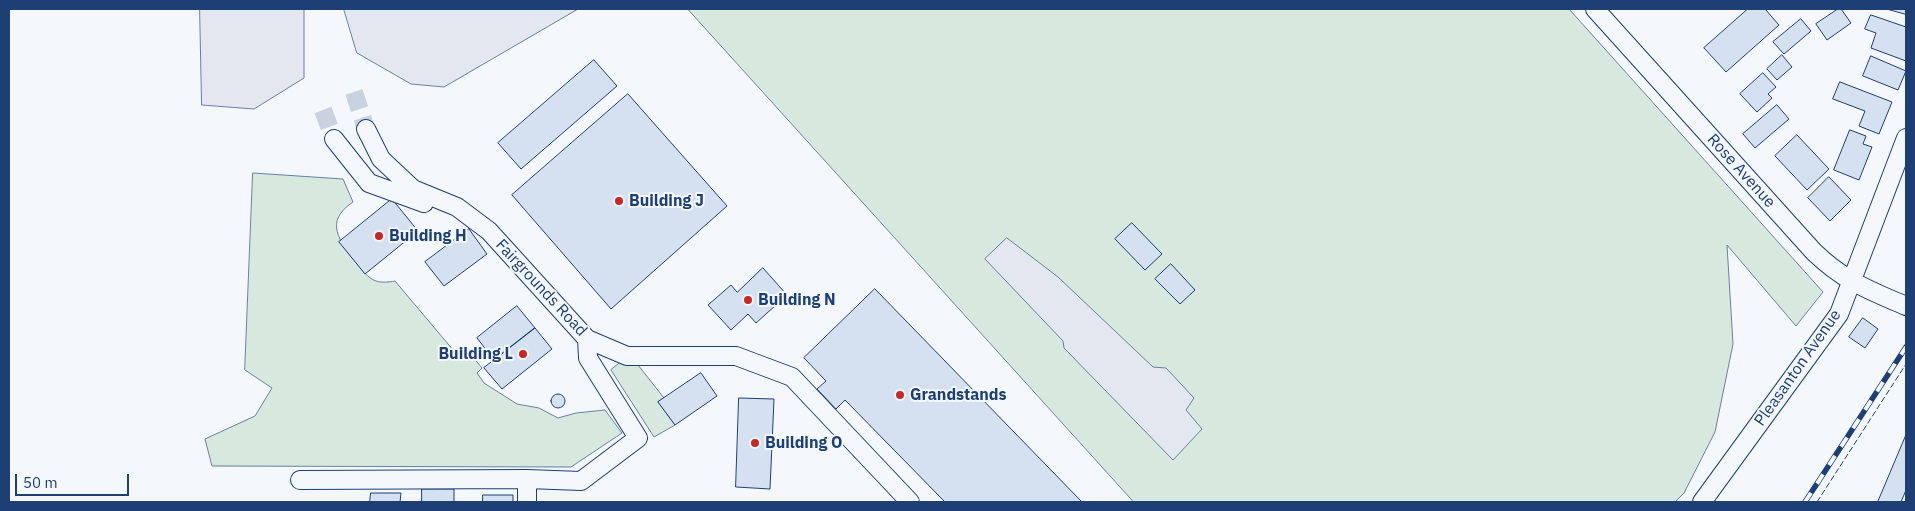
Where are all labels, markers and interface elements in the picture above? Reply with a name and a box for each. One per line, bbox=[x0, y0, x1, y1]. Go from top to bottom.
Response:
street label: Rose Avenue bbox=[1703, 130, 1779, 212]
place label: Building J bbox=[629, 191, 704, 211]
marker: Building J bbox=[613, 195, 625, 207]
place label: Building H bbox=[389, 226, 467, 246]
marker: Building H bbox=[373, 230, 385, 242]
street label: Fairgrounds Road bbox=[491, 236, 591, 340]
place label: Building N bbox=[758, 290, 836, 310]
marker: Building N bbox=[742, 294, 754, 306]
street label: Pleasanton Avenue bbox=[1751, 306, 1845, 430]
place label: Building L bbox=[438, 344, 513, 364]
marker: Building L bbox=[517, 348, 529, 360]
place label: Grandstands bbox=[910, 385, 1007, 405]
marker: Grandstands bbox=[894, 389, 906, 401]
place label: Building O bbox=[765, 433, 843, 453]
marker: Building O bbox=[749, 437, 761, 449]
scale bar bbox=[18, 464, 131, 496]
text: 50 m bbox=[23, 473, 58, 492]

